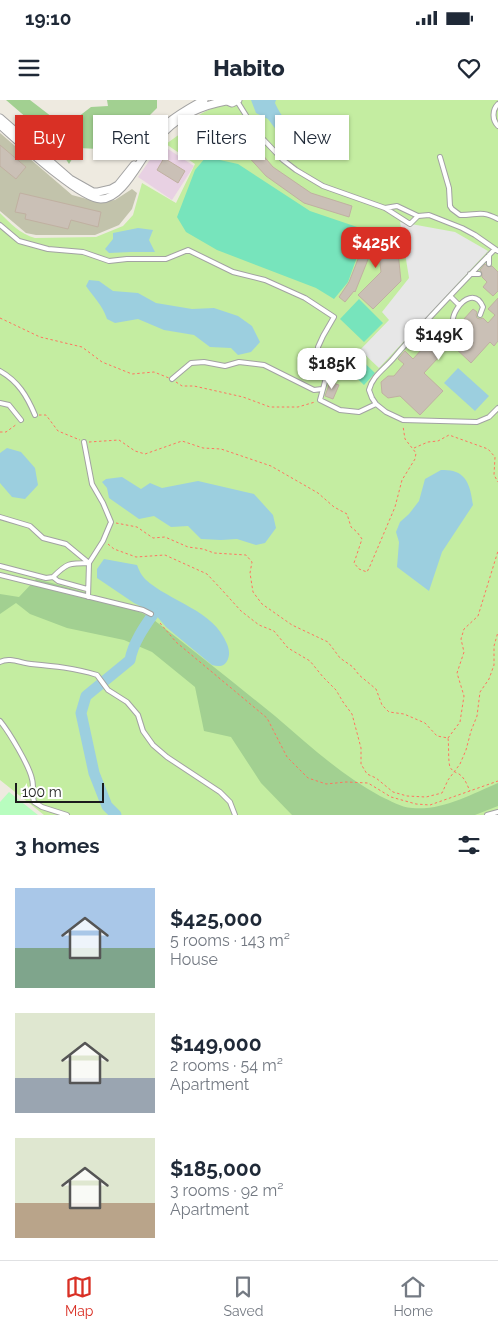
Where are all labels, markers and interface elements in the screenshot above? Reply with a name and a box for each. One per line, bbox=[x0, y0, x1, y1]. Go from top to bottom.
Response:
text: 19:10 bbox=[25, 7, 71, 29]
icon: menu bbox=[15, 54, 43, 82]
icon: heart bbox=[455, 54, 483, 82]
text: Habito bbox=[213, 55, 285, 81]
chip: Buy bbox=[15, 115, 83, 160]
chip: Rent bbox=[93, 115, 168, 160]
chip: Filters bbox=[178, 115, 265, 160]
chip: New bbox=[275, 115, 349, 160]
pin: $425K bbox=[341, 226, 411, 269]
text: $425K bbox=[352, 233, 400, 252]
pin: $149K bbox=[404, 318, 474, 361]
text: $149K bbox=[415, 325, 463, 344]
pin: $185K bbox=[297, 348, 367, 390]
text: $185K bbox=[308, 354, 356, 373]
scale bar bbox=[15, 780, 104, 803]
text: 100 m bbox=[22, 784, 62, 800]
icon: filters bbox=[455, 831, 483, 859]
text: 3 homes bbox=[15, 833, 100, 858]
text: $425,000 bbox=[170, 906, 262, 931]
icon: home bbox=[55, 908, 115, 968]
text: 5 rooms · 143 m² bbox=[170, 931, 290, 950]
text: House bbox=[170, 950, 218, 969]
text: $149,000 bbox=[170, 1031, 262, 1056]
icon: home bbox=[55, 1033, 115, 1093]
text: 2 rooms · 54 m² bbox=[170, 1056, 283, 1075]
text: Apartment bbox=[170, 1075, 249, 1094]
text: $185,000 bbox=[170, 1156, 262, 1181]
icon: home bbox=[55, 1158, 115, 1218]
text: 3 rooms · 92 m² bbox=[170, 1181, 283, 1200]
text: Apartment bbox=[170, 1200, 249, 1219]
tab: Map bbox=[65, 1273, 93, 1319]
tab: Saved bbox=[223, 1273, 263, 1319]
tab: Home bbox=[393, 1273, 433, 1319]

